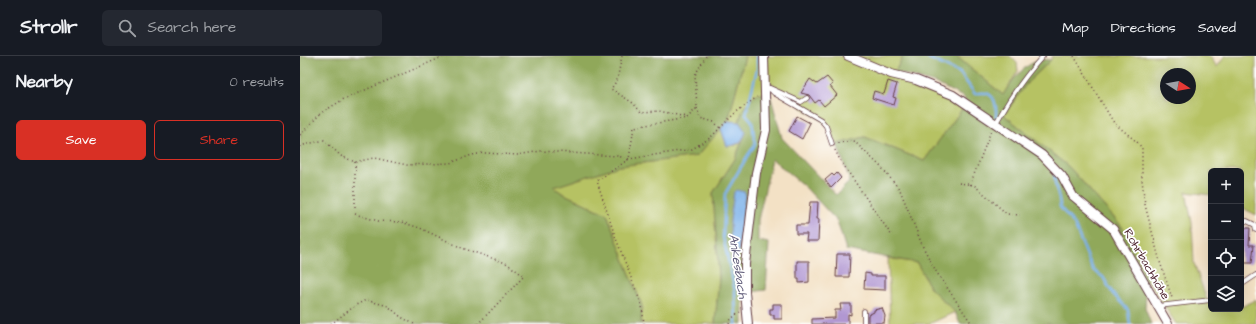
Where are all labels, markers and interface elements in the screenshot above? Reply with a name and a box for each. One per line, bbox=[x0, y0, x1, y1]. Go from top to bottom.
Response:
search box bbox=[102, 10, 382, 46]
text: Strollr bbox=[20, 14, 78, 41]
icon: search bbox=[116, 17, 138, 39]
text: Search here bbox=[148, 17, 236, 38]
text: Map bbox=[1062, 18, 1089, 38]
text: Directions bbox=[1111, 18, 1176, 38]
text: Saved bbox=[1198, 18, 1236, 38]
north arrow bbox=[1160, 68, 1196, 104]
text: Nearby bbox=[16, 70, 73, 94]
text: 0 results bbox=[229, 73, 284, 91]
button: Save bbox=[16, 120, 146, 160]
button: Share bbox=[154, 120, 284, 160]
map controls bbox=[1208, 168, 1244, 312]
button: + bbox=[1208, 168, 1244, 204]
button: − bbox=[1208, 204, 1244, 240]
street label: Rohrbachhöhe bbox=[1119, 226, 1174, 303]
water label: Ankesbach bbox=[724, 233, 752, 300]
button: locate bbox=[1208, 240, 1244, 276]
button: layers bbox=[1208, 276, 1244, 312]

